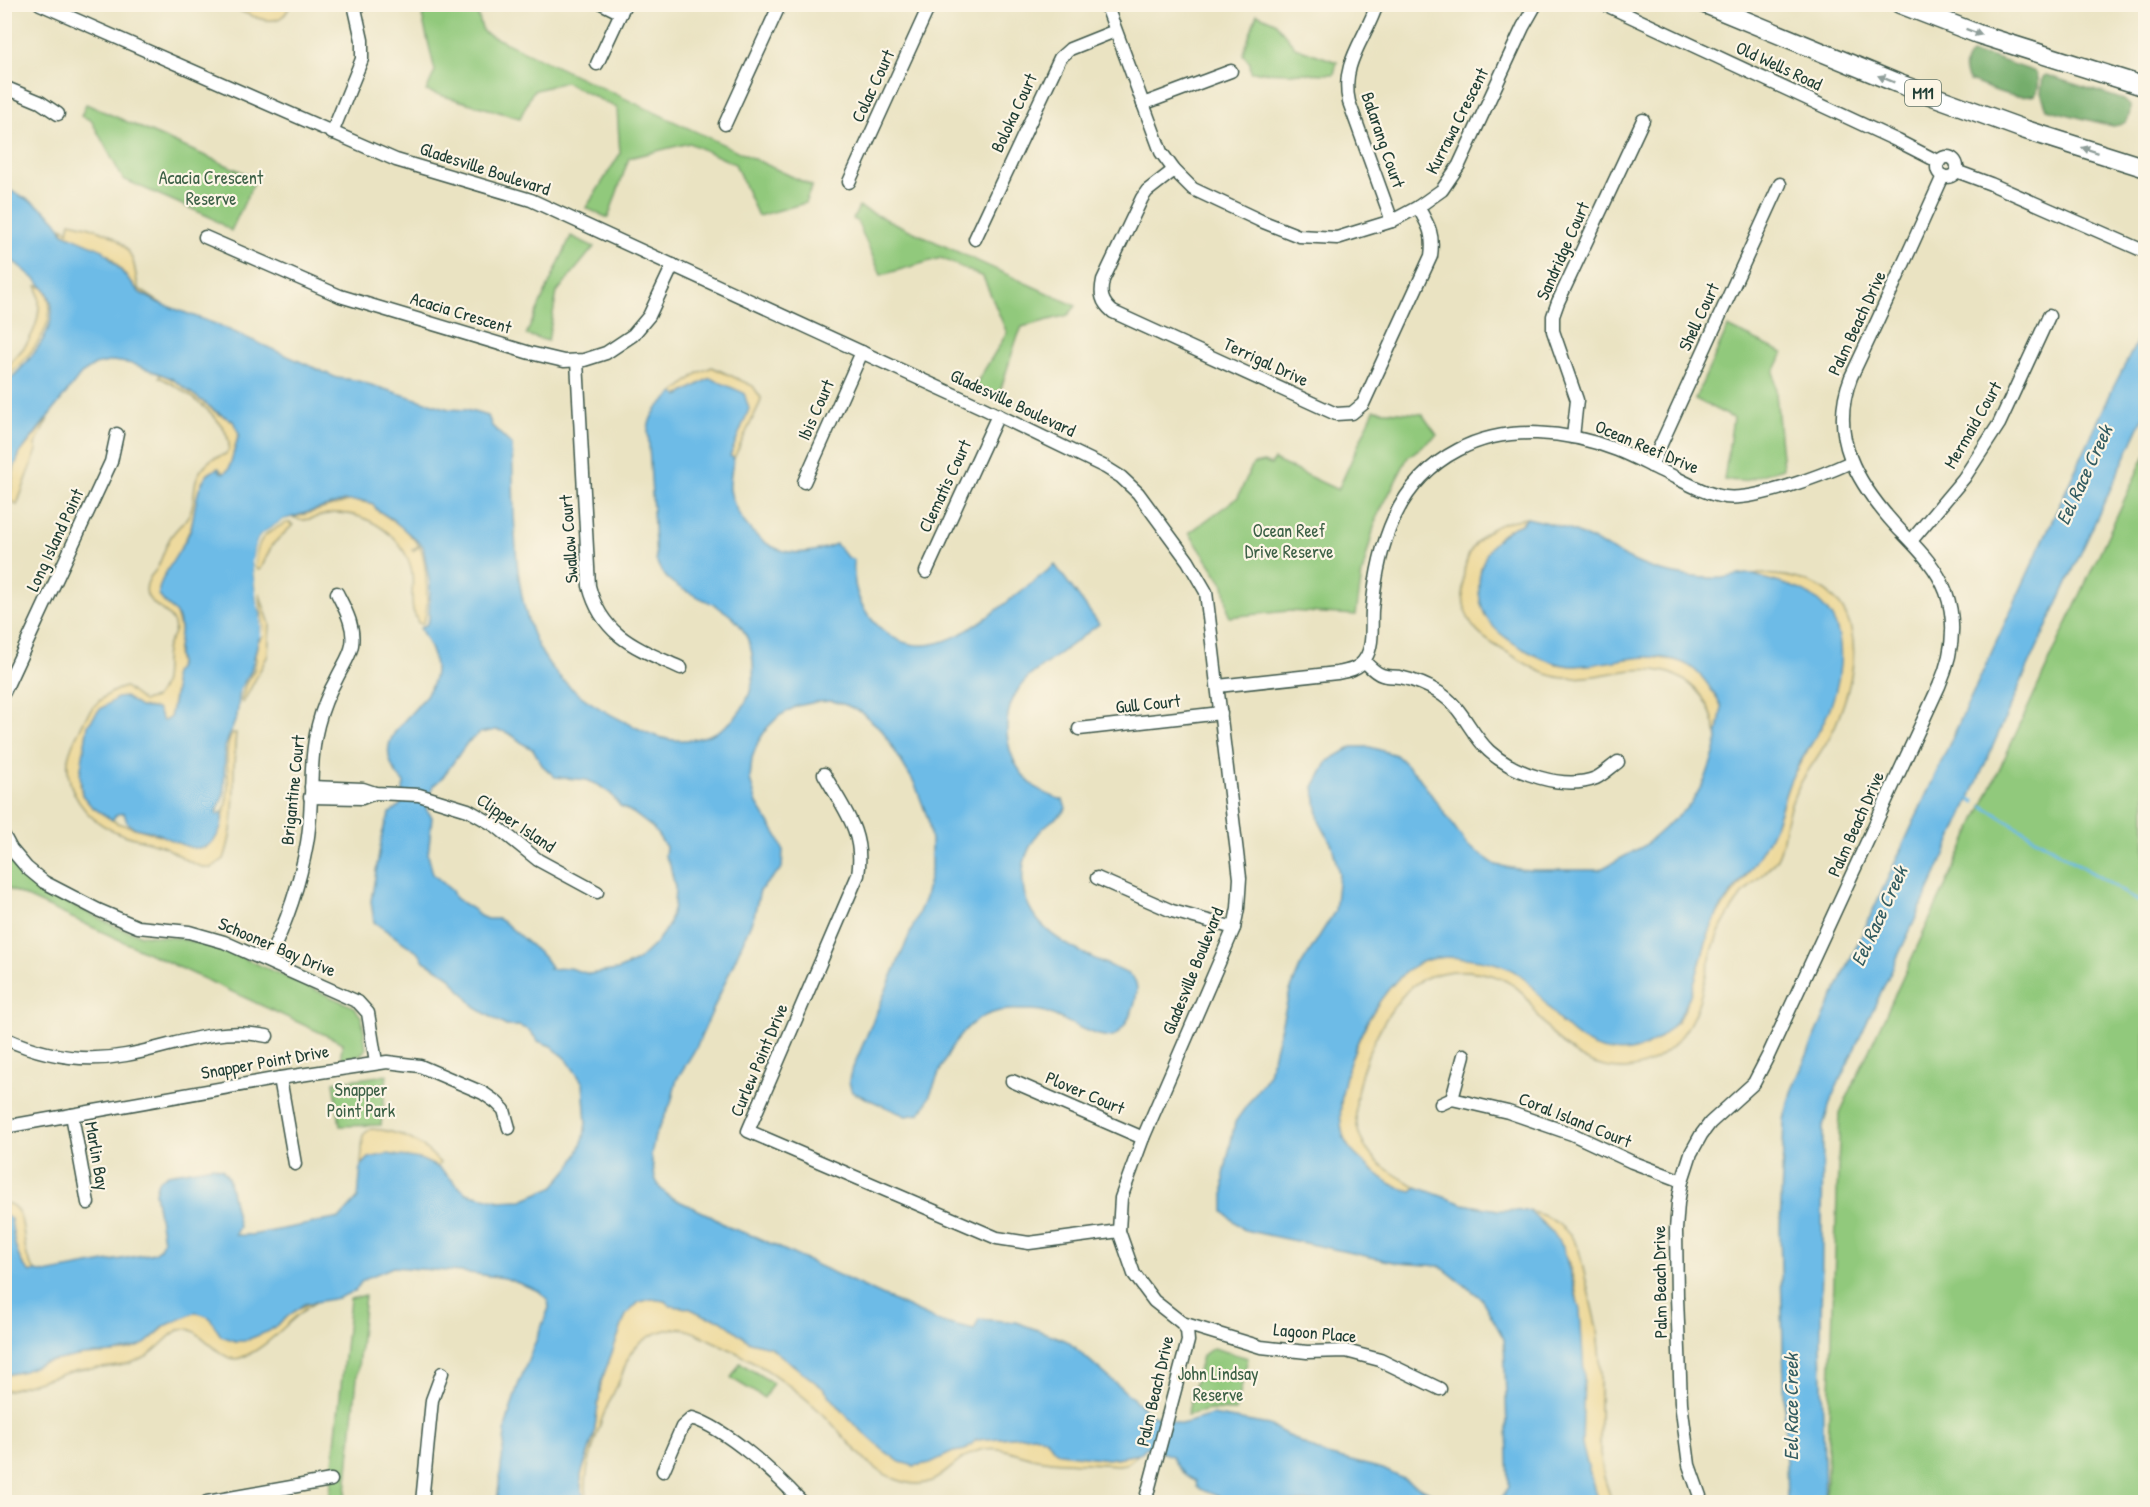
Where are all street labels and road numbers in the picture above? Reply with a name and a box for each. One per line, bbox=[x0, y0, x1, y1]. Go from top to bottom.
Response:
street label: Old Wells Road bbox=[1732, 35, 1826, 96]
street label: Colac Court bbox=[845, 45, 901, 126]
street label: Kurrawa Crescent bbox=[1419, 63, 1494, 178]
street label: Boloka Court bbox=[984, 68, 1043, 156]
road number: M11 bbox=[1905, 80, 1941, 106]
street label: Balarang Court bbox=[1355, 89, 1412, 192]
street label: Gladesville Boulevard bbox=[417, 136, 554, 201]
street label: Sandridge Court bbox=[1530, 197, 1596, 304]
street label: Palm Beach Drive bbox=[1821, 266, 1892, 379]
street label: Shell Court bbox=[1672, 278, 1725, 355]
street label: Acacia Crescent bbox=[408, 285, 515, 340]
street label: Terrigal Drive bbox=[1220, 331, 1313, 392]
street label: Gladesville Boulevard bbox=[946, 363, 1080, 443]
street label: Ibis Court bbox=[791, 375, 840, 444]
street label: Mermaid Court bbox=[1938, 376, 2008, 473]
street label: Ocean Reef Drive bbox=[1591, 413, 1703, 480]
street label: Clematis Court bbox=[912, 435, 977, 536]
street label: Long Island Point bbox=[20, 484, 90, 595]
street label: Swallow Court bbox=[553, 493, 584, 584]
street label: Gull Court bbox=[1114, 688, 1182, 719]
street label: Brigantine Court bbox=[274, 733, 311, 846]
street label: Palm Beach Drive bbox=[1821, 767, 1890, 880]
street label: Clipper Island bbox=[472, 787, 561, 858]
street label: Gladesville Boulevard bbox=[1156, 903, 1230, 1038]
street label: Schooner Bay Drive bbox=[215, 911, 340, 983]
street label: Curlew Point Drive bbox=[723, 999, 794, 1120]
street label: Snapper Point Drive bbox=[199, 1038, 331, 1085]
street label: Plover Court bbox=[1042, 1065, 1129, 1121]
street label: Coral Island Court bbox=[1515, 1086, 1636, 1154]
street label: Marlin Bay bbox=[79, 1119, 116, 1193]
street label: Palm Beach Drive bbox=[1646, 1225, 1673, 1339]
street label: Lagoon Place bbox=[1273, 1316, 1358, 1349]
street label: Palm Beach Drive bbox=[1130, 1333, 1179, 1449]

